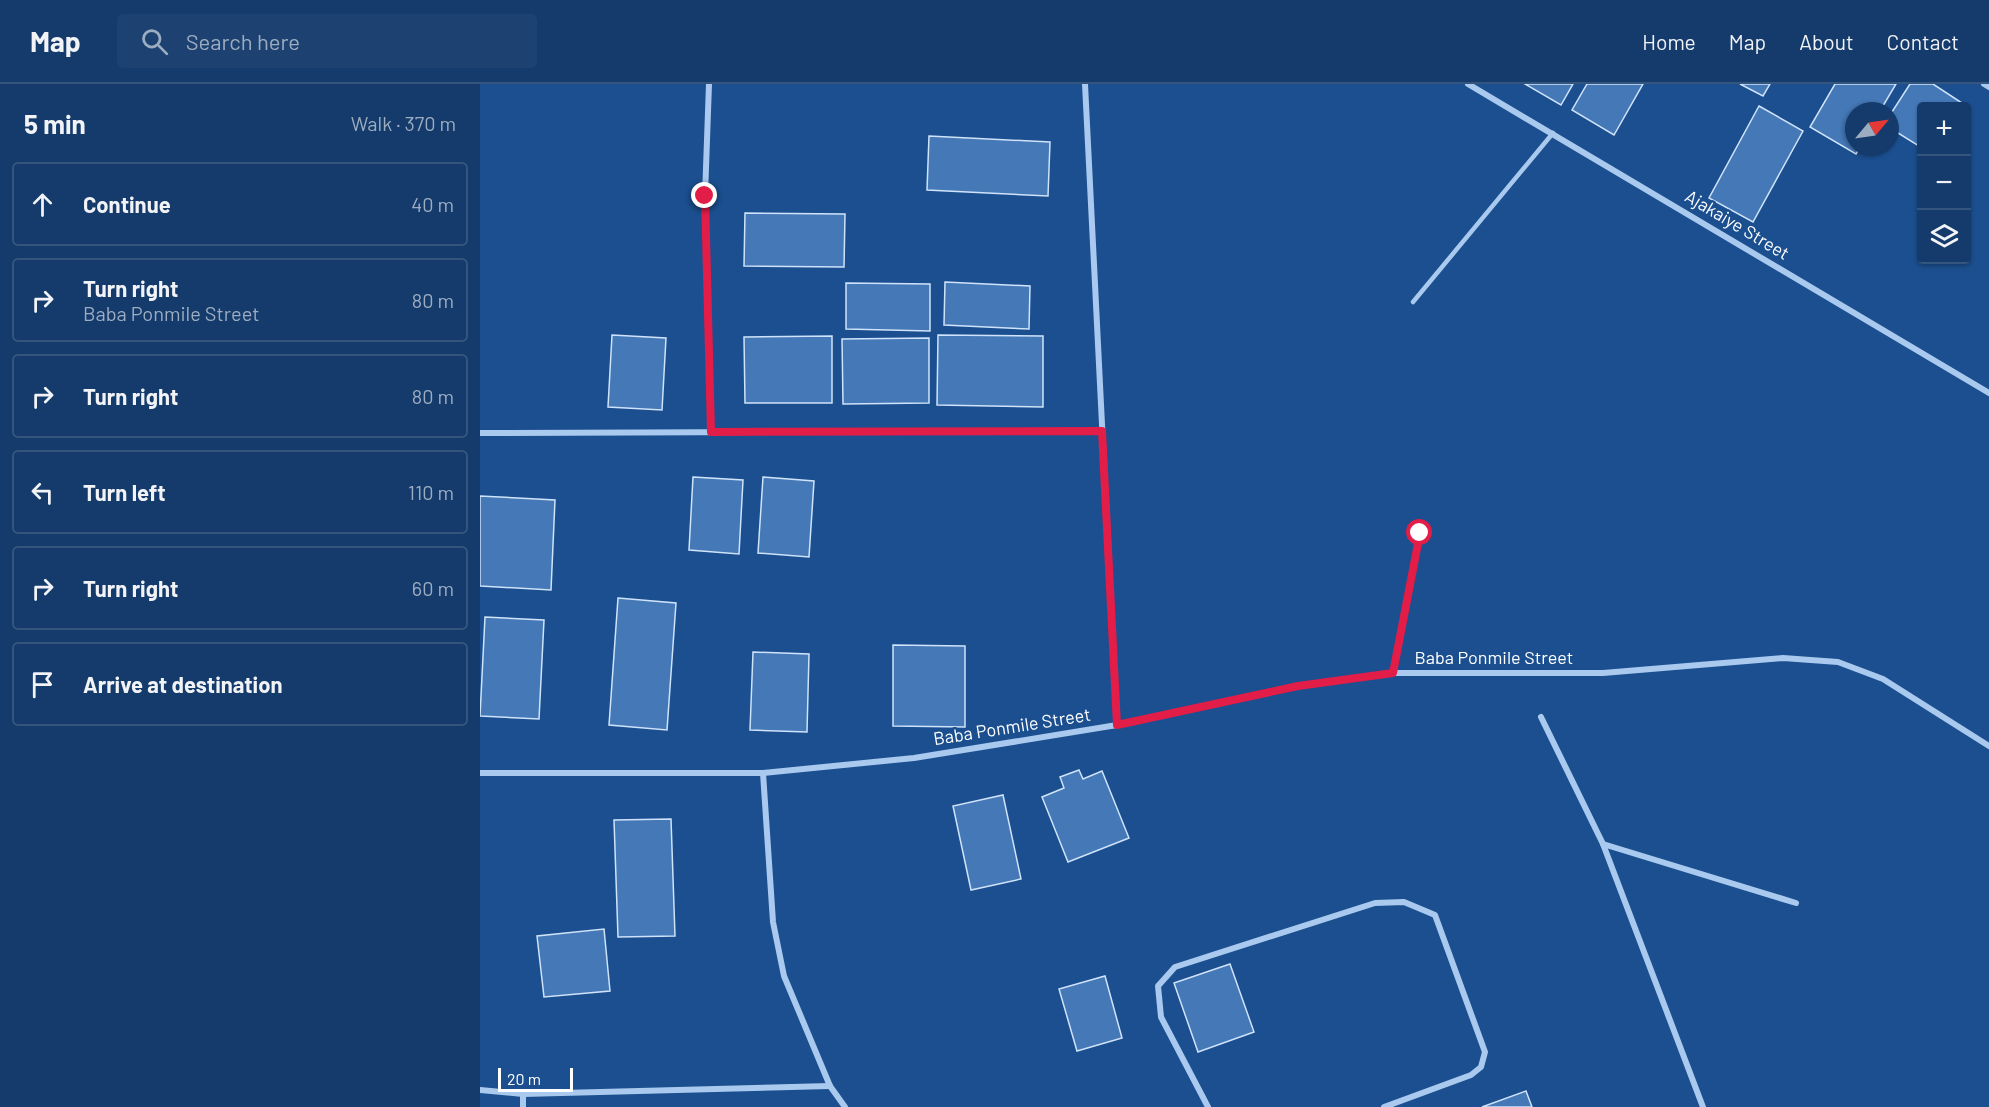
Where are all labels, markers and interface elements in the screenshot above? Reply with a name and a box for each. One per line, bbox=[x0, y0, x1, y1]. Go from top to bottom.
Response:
search box bbox=[117, 14, 537, 68]
text: Map bbox=[30, 24, 81, 58]
icon: search bbox=[138, 25, 171, 58]
text: Search here bbox=[186, 28, 300, 54]
text: Home bbox=[1642, 29, 1696, 54]
text: Map bbox=[1729, 29, 1766, 54]
text: About bbox=[1799, 29, 1854, 54]
text: Contact bbox=[1887, 29, 1959, 54]
north arrow bbox=[1845, 102, 1899, 156]
map controls bbox=[1917, 102, 1971, 264]
button: + bbox=[1917, 102, 1971, 156]
text: 5 min bbox=[24, 108, 86, 139]
text: Walk · 370 m bbox=[351, 111, 456, 135]
button: − bbox=[1917, 156, 1971, 210]
route end bbox=[691, 182, 717, 208]
street label: Ajakaiye Street bbox=[1681, 184, 1794, 264]
icon: ahead bbox=[26, 188, 59, 221]
text: Continue bbox=[83, 191, 171, 217]
text: 40 m bbox=[411, 192, 454, 216]
button: layers bbox=[1917, 210, 1971, 264]
text: Turn right bbox=[83, 275, 178, 301]
icon: right bbox=[26, 284, 59, 317]
text: 80 m bbox=[412, 288, 454, 312]
text: Baba Ponmile Street bbox=[83, 301, 259, 325]
icon: right bbox=[26, 380, 59, 413]
text: Turn right bbox=[83, 383, 178, 409]
text: 80 m bbox=[412, 384, 454, 408]
icon: left bbox=[26, 476, 59, 509]
text: Turn left bbox=[83, 479, 166, 505]
text: 110 m bbox=[408, 480, 454, 504]
route start bbox=[1406, 519, 1432, 545]
icon: right bbox=[26, 572, 59, 605]
text: Turn right bbox=[83, 575, 178, 601]
text: 60 m bbox=[412, 576, 454, 600]
street label: Baba Ponmile Street bbox=[1415, 646, 1573, 668]
icon: arrive bbox=[26, 668, 59, 701]
text: Arrive at destination bbox=[83, 671, 282, 697]
street label: Baba Ponmile Street bbox=[932, 703, 1092, 749]
scale bar bbox=[498, 1065, 573, 1092]
text: 20 m bbox=[507, 1069, 541, 1088]

